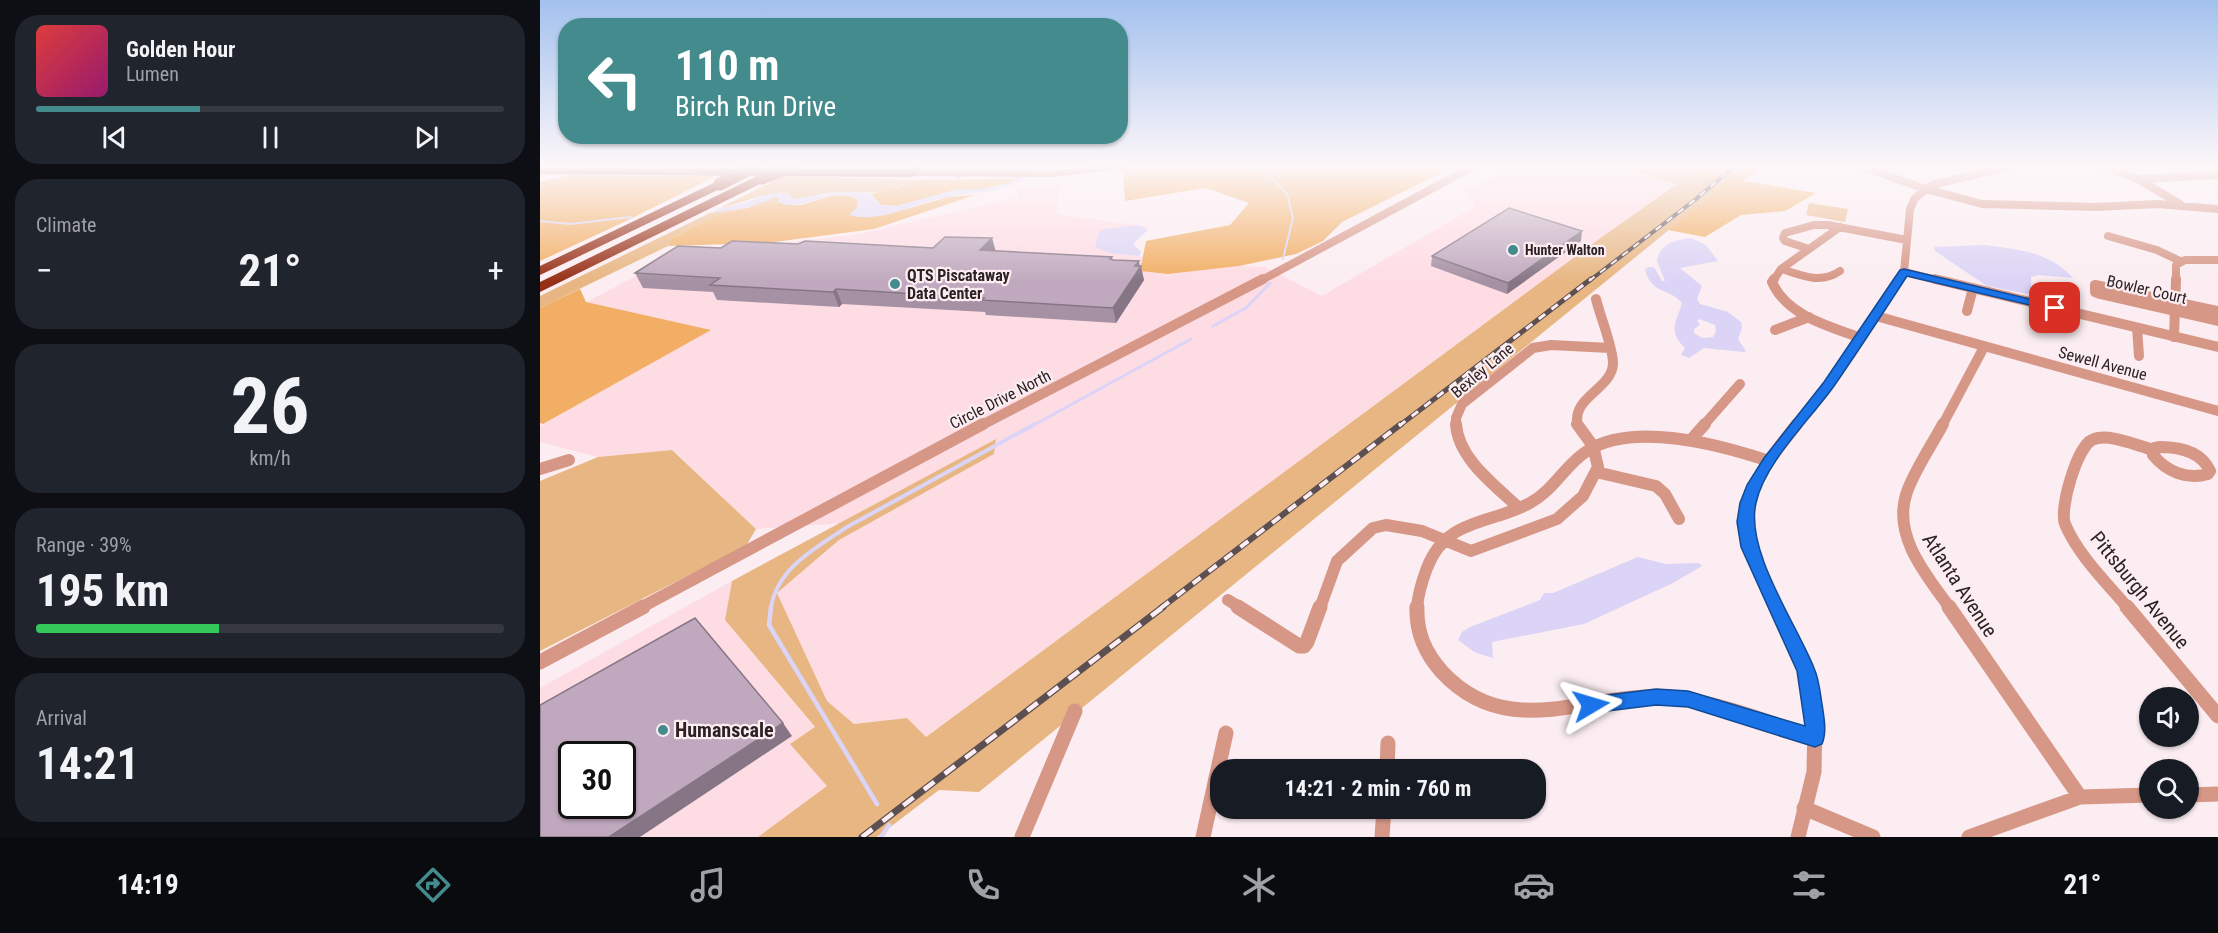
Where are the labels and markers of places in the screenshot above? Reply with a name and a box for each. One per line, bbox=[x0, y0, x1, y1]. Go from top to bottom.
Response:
place label: Hunter Walton bbox=[1525, 242, 1605, 258]
marker: Hunter Walton bbox=[1506, 243, 1520, 257]
place label: QTS Piscataway Data Center bbox=[907, 266, 1010, 303]
marker: QTS Piscataway Data Center bbox=[888, 277, 902, 291]
pin bbox=[2029, 282, 2080, 333]
place label: Humanscale bbox=[675, 718, 774, 742]
marker: Humanscale bbox=[656, 723, 670, 737]

